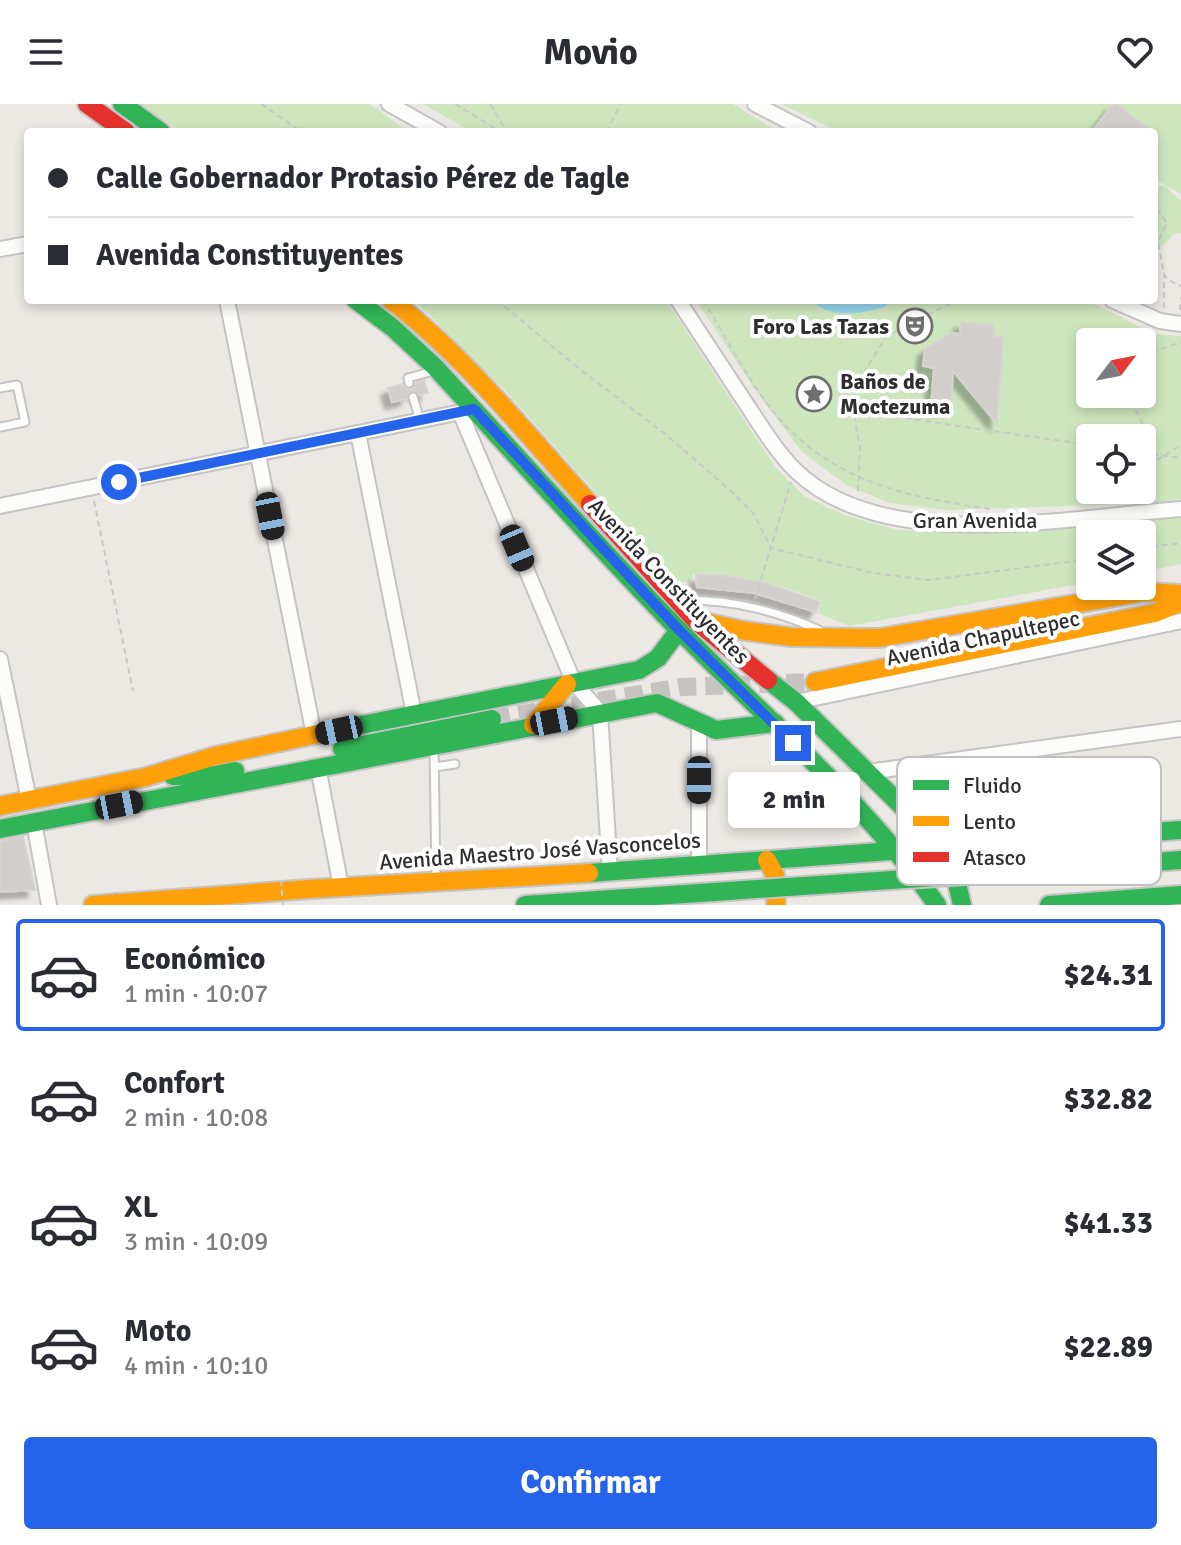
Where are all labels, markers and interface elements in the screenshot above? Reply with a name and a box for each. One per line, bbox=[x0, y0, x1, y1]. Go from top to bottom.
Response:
icon: menu bbox=[24, 30, 68, 74]
text: Movio bbox=[543, 30, 638, 75]
icon: heart bbox=[1113, 30, 1157, 74]
text: Calle Gobernador Protasio Pérez de Tagle bbox=[96, 160, 630, 197]
text: Avenida Constituyentes bbox=[96, 237, 403, 274]
theatre icon: Foro Las Tazas bbox=[896, 307, 934, 345]
place label: Foro Las Tazas bbox=[753, 313, 889, 340]
north arrow bbox=[1076, 328, 1156, 408]
map controls bbox=[1076, 328, 1156, 600]
place label: Baños de Moctezuma bbox=[840, 368, 950, 420]
place icon: Baños de Moctezuma bbox=[795, 375, 833, 413]
button: locate bbox=[1076, 424, 1156, 504]
route start bbox=[101, 464, 137, 500]
car bbox=[254, 490, 286, 542]
street label: Avenida Constituyentes bbox=[583, 492, 755, 670]
street label: Gran Avenida bbox=[913, 507, 1037, 534]
button: layers bbox=[1076, 520, 1156, 600]
car bbox=[497, 521, 537, 575]
street label: Avenida Chapultepec bbox=[884, 604, 1082, 672]
car bbox=[528, 705, 580, 737]
car bbox=[313, 713, 365, 747]
route end bbox=[775, 725, 811, 761]
car bbox=[687, 756, 711, 804]
legend bbox=[897, 757, 1161, 885]
callout: 2 min bbox=[727, 771, 859, 827]
text: Fluido bbox=[963, 772, 1022, 799]
text: 2 min bbox=[763, 784, 825, 816]
car bbox=[93, 789, 145, 821]
text: Lento bbox=[963, 808, 1016, 835]
street label: Avenida Maestro José Vasconcelos bbox=[378, 826, 702, 876]
text: Atasco bbox=[963, 844, 1026, 871]
icon: car bbox=[28, 939, 100, 1011]
text: Económico bbox=[124, 941, 266, 978]
text: $24.31 bbox=[1063, 957, 1153, 994]
text: 1 min · 10:07 bbox=[124, 978, 268, 1010]
icon: car bbox=[28, 1063, 100, 1135]
text: Confort bbox=[124, 1065, 225, 1102]
text: $32.82 bbox=[1063, 1081, 1153, 1118]
text: 2 min · 10:08 bbox=[124, 1102, 268, 1134]
icon: car bbox=[28, 1187, 100, 1259]
text: XL bbox=[124, 1189, 158, 1226]
text: $41.33 bbox=[1063, 1205, 1153, 1242]
text: 3 min · 10:09 bbox=[124, 1226, 268, 1258]
icon: car bbox=[28, 1311, 100, 1383]
text: Moto bbox=[124, 1313, 191, 1350]
text: $22.89 bbox=[1063, 1329, 1153, 1366]
text: 4 min · 10:10 bbox=[124, 1350, 268, 1382]
button: Confirmar bbox=[24, 1437, 1157, 1529]

